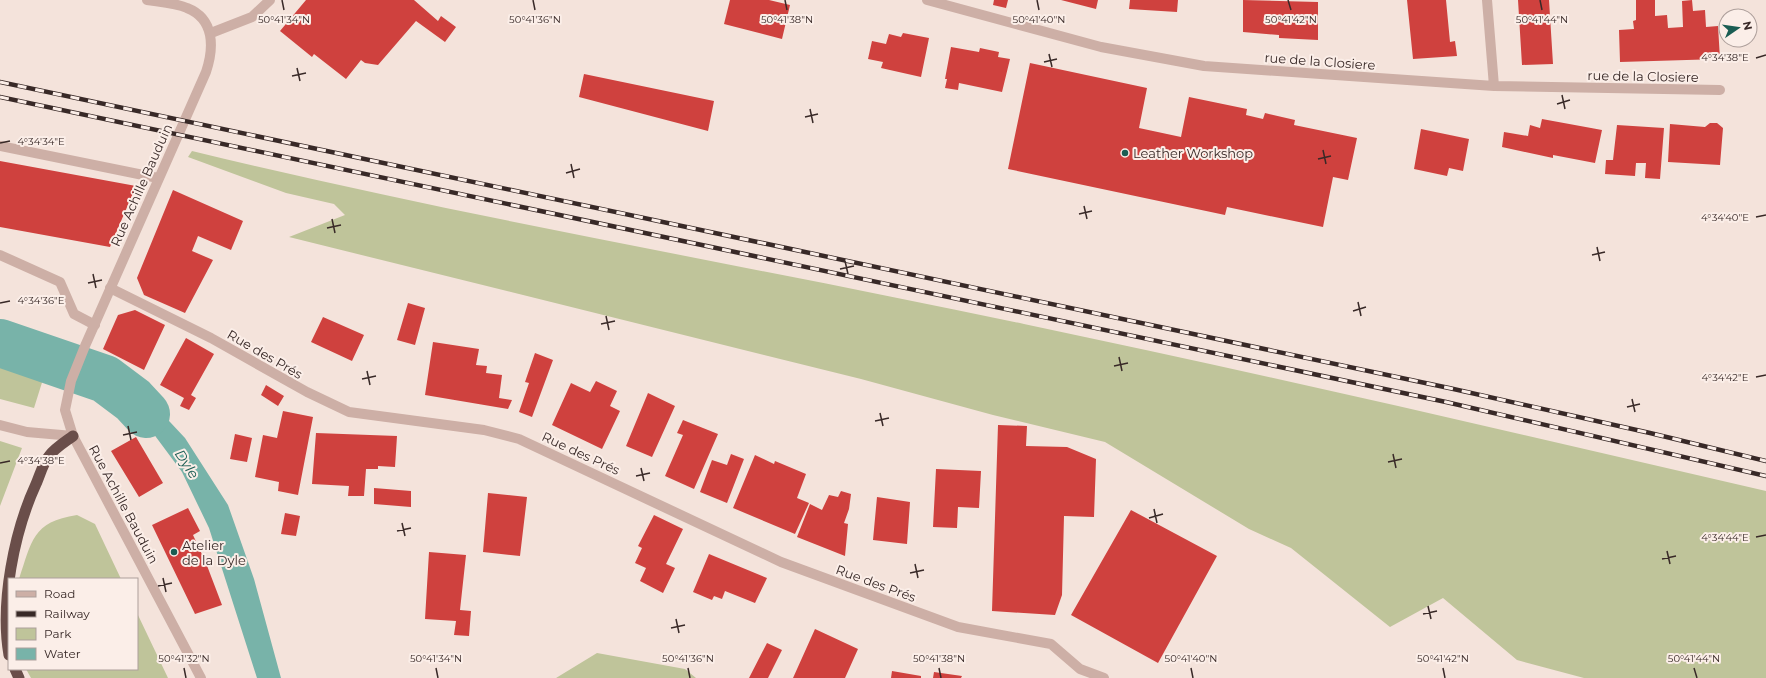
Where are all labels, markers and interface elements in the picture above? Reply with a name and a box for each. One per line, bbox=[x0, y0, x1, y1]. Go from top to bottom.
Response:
north arrow bbox=[1718, 8, 1758, 48]
text: 50°41'34"N bbox=[258, 13, 310, 26]
text: 50°41'36"N bbox=[509, 13, 561, 26]
text: 50°41'38"N bbox=[761, 13, 813, 26]
text: 50°41'40"N bbox=[1013, 13, 1065, 26]
text: 50°41'42"N bbox=[1265, 13, 1317, 26]
text: 50°41'44"N bbox=[1516, 13, 1568, 26]
text: N bbox=[1740, 20, 1756, 32]
street label: rue de la Closiere bbox=[1264, 49, 1376, 73]
text: 4°34'38"E bbox=[1701, 51, 1749, 64]
street label: rue de la Closiere bbox=[1587, 67, 1699, 85]
street label: Rue Achille Bauduin bbox=[107, 121, 175, 249]
text: 4°34'34"E bbox=[17, 135, 65, 148]
place label: Leather Workshop bbox=[1133, 145, 1253, 161]
marker: Leather Workshop bbox=[1120, 148, 1130, 158]
text: 4°34'40"E bbox=[1701, 211, 1749, 224]
text: 4°34'36"E bbox=[18, 294, 65, 307]
street label: Rue des Prés bbox=[225, 326, 305, 382]
text: 4°34'42"E bbox=[1702, 371, 1749, 384]
street label: Rue des Prés bbox=[540, 428, 622, 478]
street label: Rue Achille Bauduin bbox=[86, 442, 162, 566]
water label: Dyle bbox=[171, 446, 203, 482]
text: 4°34'38"E bbox=[17, 454, 65, 467]
text: 4°34'44"E bbox=[1701, 531, 1749, 544]
place label: Atelier de la Dyle bbox=[182, 537, 246, 568]
marker: Atelier de la Dyle bbox=[169, 547, 179, 557]
street label: Rue des Prés bbox=[834, 561, 918, 605]
legend bbox=[8, 578, 138, 670]
text: Road bbox=[44, 586, 75, 601]
text: Railway bbox=[44, 606, 90, 621]
text: Park bbox=[44, 626, 72, 641]
text: Water bbox=[44, 646, 81, 661]
text: 50°41'32"N bbox=[158, 652, 210, 665]
text: 50°41'34"N bbox=[410, 652, 462, 665]
text: 50°41'36"N bbox=[662, 652, 714, 665]
text: 50°41'38"N bbox=[913, 652, 965, 665]
text: 50°41'40"N bbox=[1165, 652, 1217, 665]
text: 50°41'42"N bbox=[1417, 652, 1469, 665]
text: 50°41'44"N bbox=[1668, 652, 1720, 665]

